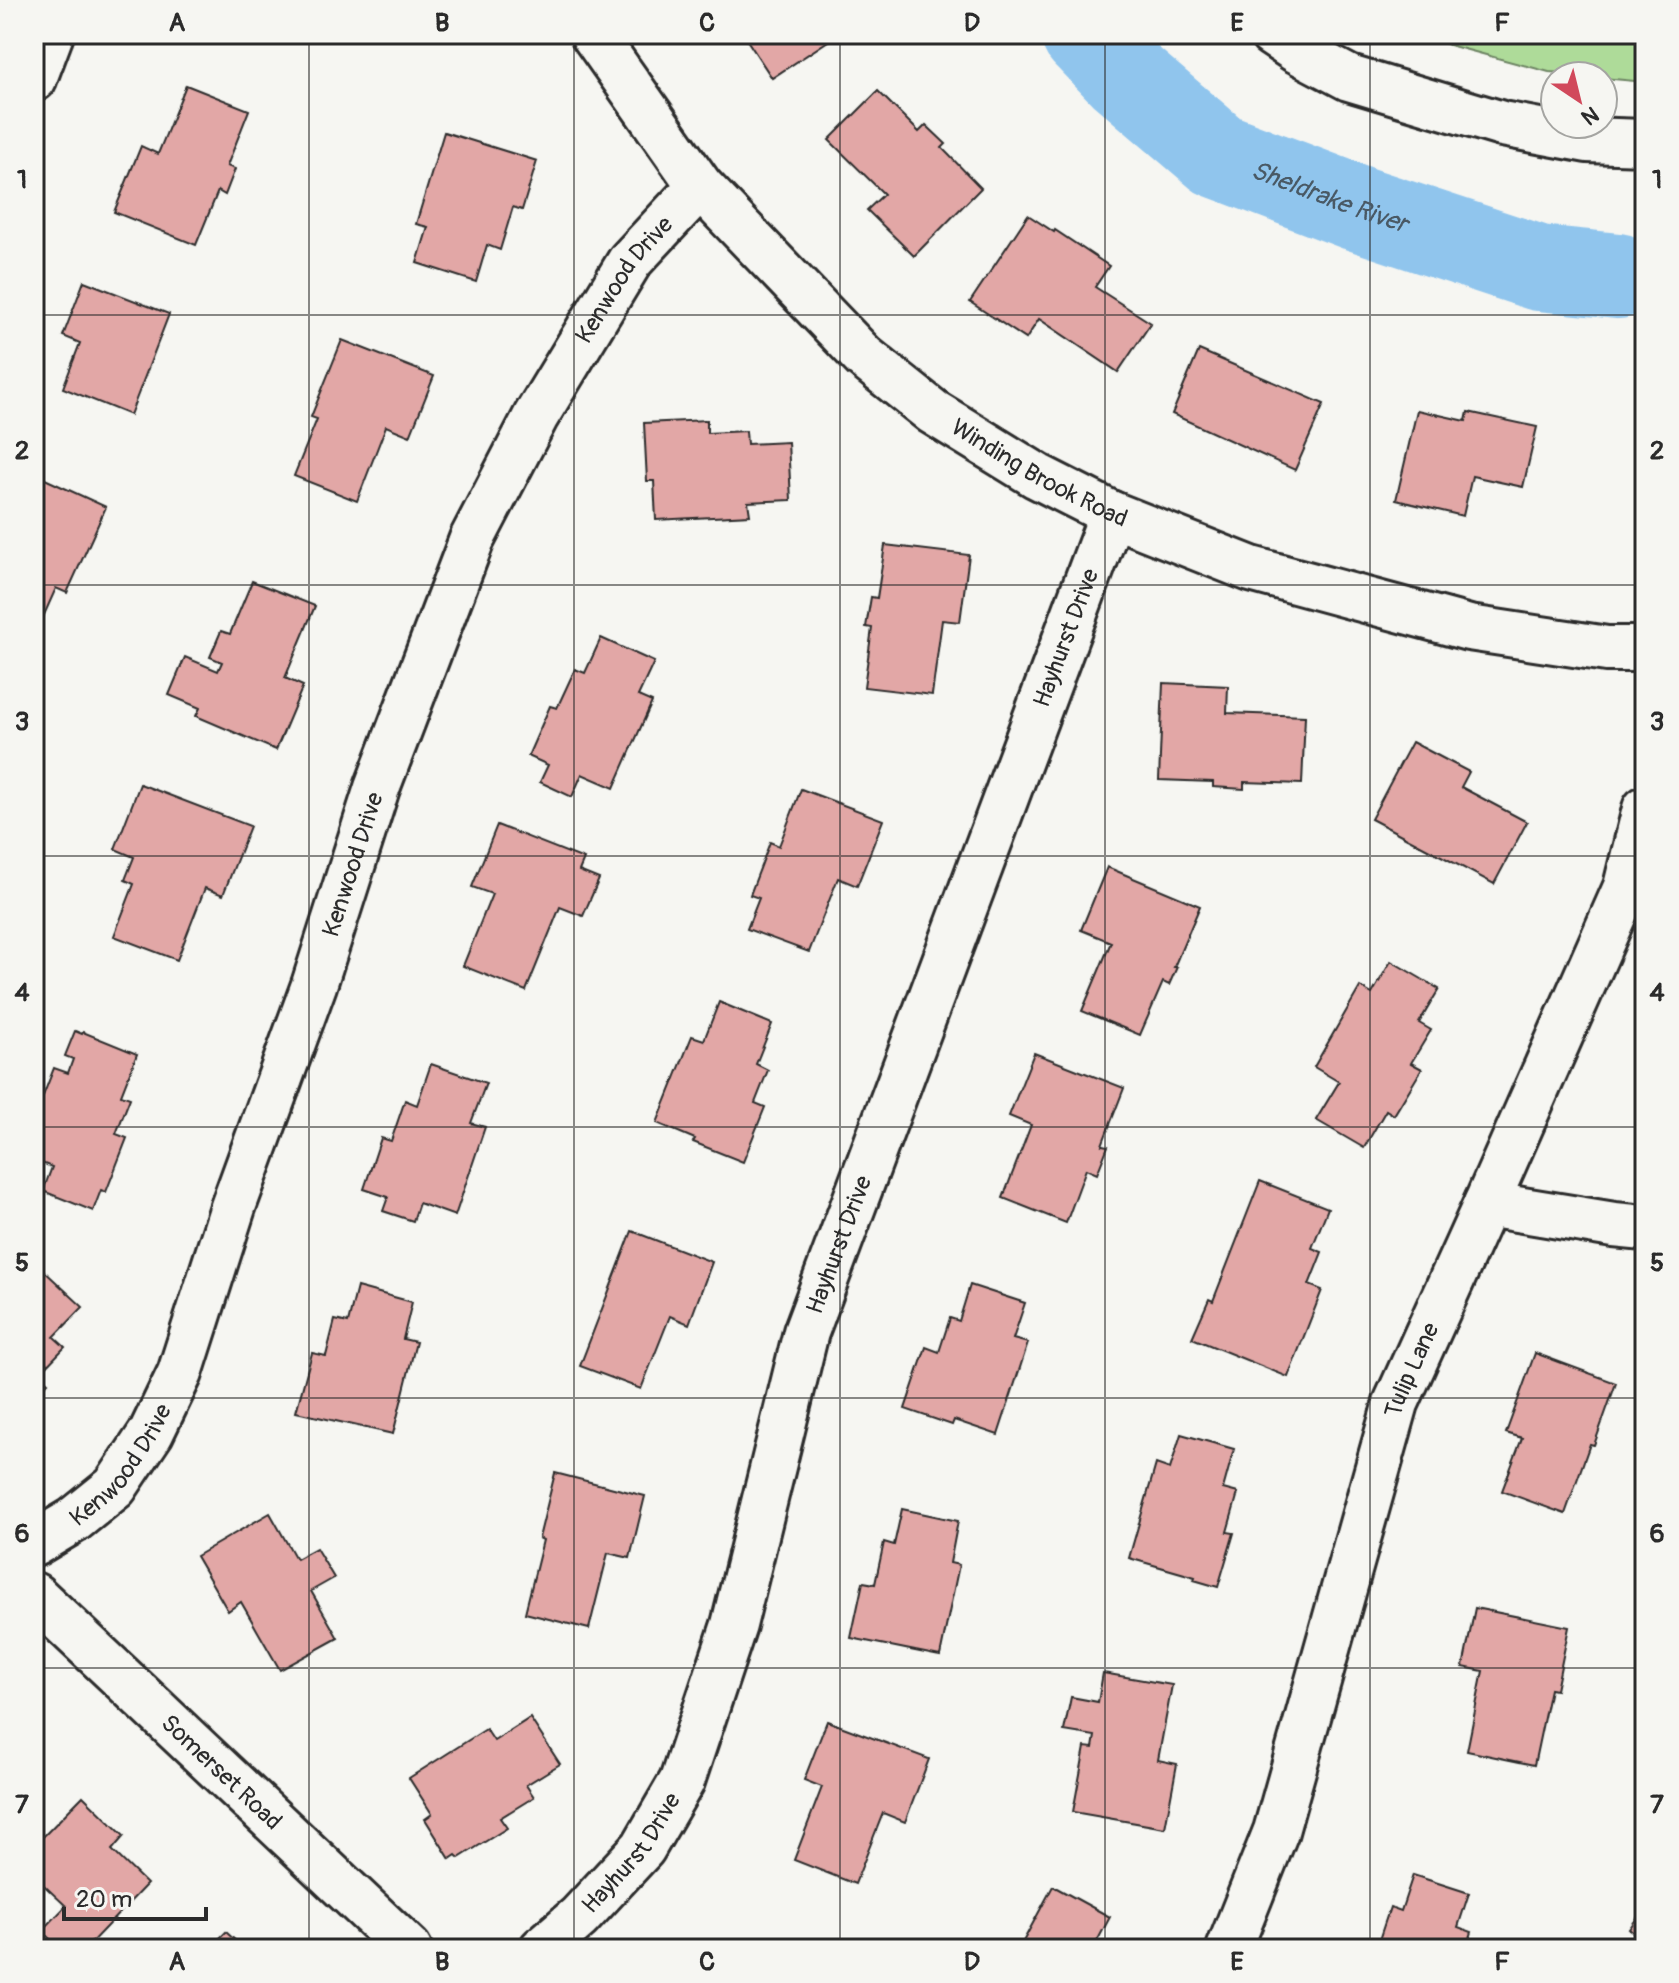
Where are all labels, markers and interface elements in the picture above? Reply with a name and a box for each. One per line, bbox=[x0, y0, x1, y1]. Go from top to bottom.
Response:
text: A bbox=[169, 7, 186, 39]
text: B bbox=[435, 7, 449, 39]
text: C bbox=[699, 7, 715, 39]
text: D bbox=[964, 7, 980, 39]
text: E bbox=[1230, 7, 1244, 39]
text: F bbox=[1494, 7, 1510, 39]
north arrow bbox=[1539, 60, 1619, 140]
text: N bbox=[1576, 100, 1604, 131]
water label: Sheldrake River bbox=[1247, 154, 1415, 242]
text: 1 bbox=[17, 164, 27, 196]
text: 1 bbox=[1652, 164, 1662, 196]
street label: Kenwood Drive bbox=[570, 210, 679, 349]
street label: Winding Brook Road bbox=[946, 413, 1131, 534]
text: 2 bbox=[15, 435, 29, 467]
text: 2 bbox=[1650, 435, 1664, 467]
street label: Hayhurst Drive bbox=[1027, 565, 1105, 711]
text: 3 bbox=[15, 706, 29, 738]
text: 3 bbox=[1650, 706, 1664, 738]
street label: Kenwood Drive bbox=[316, 789, 390, 940]
text: 4 bbox=[14, 977, 30, 1009]
text: 4 bbox=[1649, 977, 1665, 1009]
street label: Hayhurst Drive bbox=[800, 1171, 878, 1318]
text: 5 bbox=[15, 1247, 29, 1279]
text: 5 bbox=[1650, 1247, 1664, 1279]
street label: Tulip Lane bbox=[1379, 1318, 1446, 1420]
street label: Kenwood Drive bbox=[64, 1399, 178, 1533]
text: 6 bbox=[14, 1518, 30, 1550]
text: 6 bbox=[1649, 1518, 1665, 1550]
street label: Somerset Road bbox=[155, 1709, 288, 1836]
street label: Hayhurst Drive bbox=[576, 1787, 687, 1920]
text: 7 bbox=[15, 1789, 29, 1821]
text: 7 bbox=[1650, 1789, 1664, 1821]
scale bar bbox=[64, 1871, 206, 1921]
text: 20 m bbox=[76, 1885, 132, 1914]
text: A bbox=[169, 1946, 186, 1978]
text: B bbox=[435, 1946, 449, 1978]
text: C bbox=[699, 1946, 715, 1978]
text: D bbox=[964, 1946, 980, 1978]
text: E bbox=[1230, 1946, 1244, 1978]
text: F bbox=[1494, 1946, 1510, 1978]

